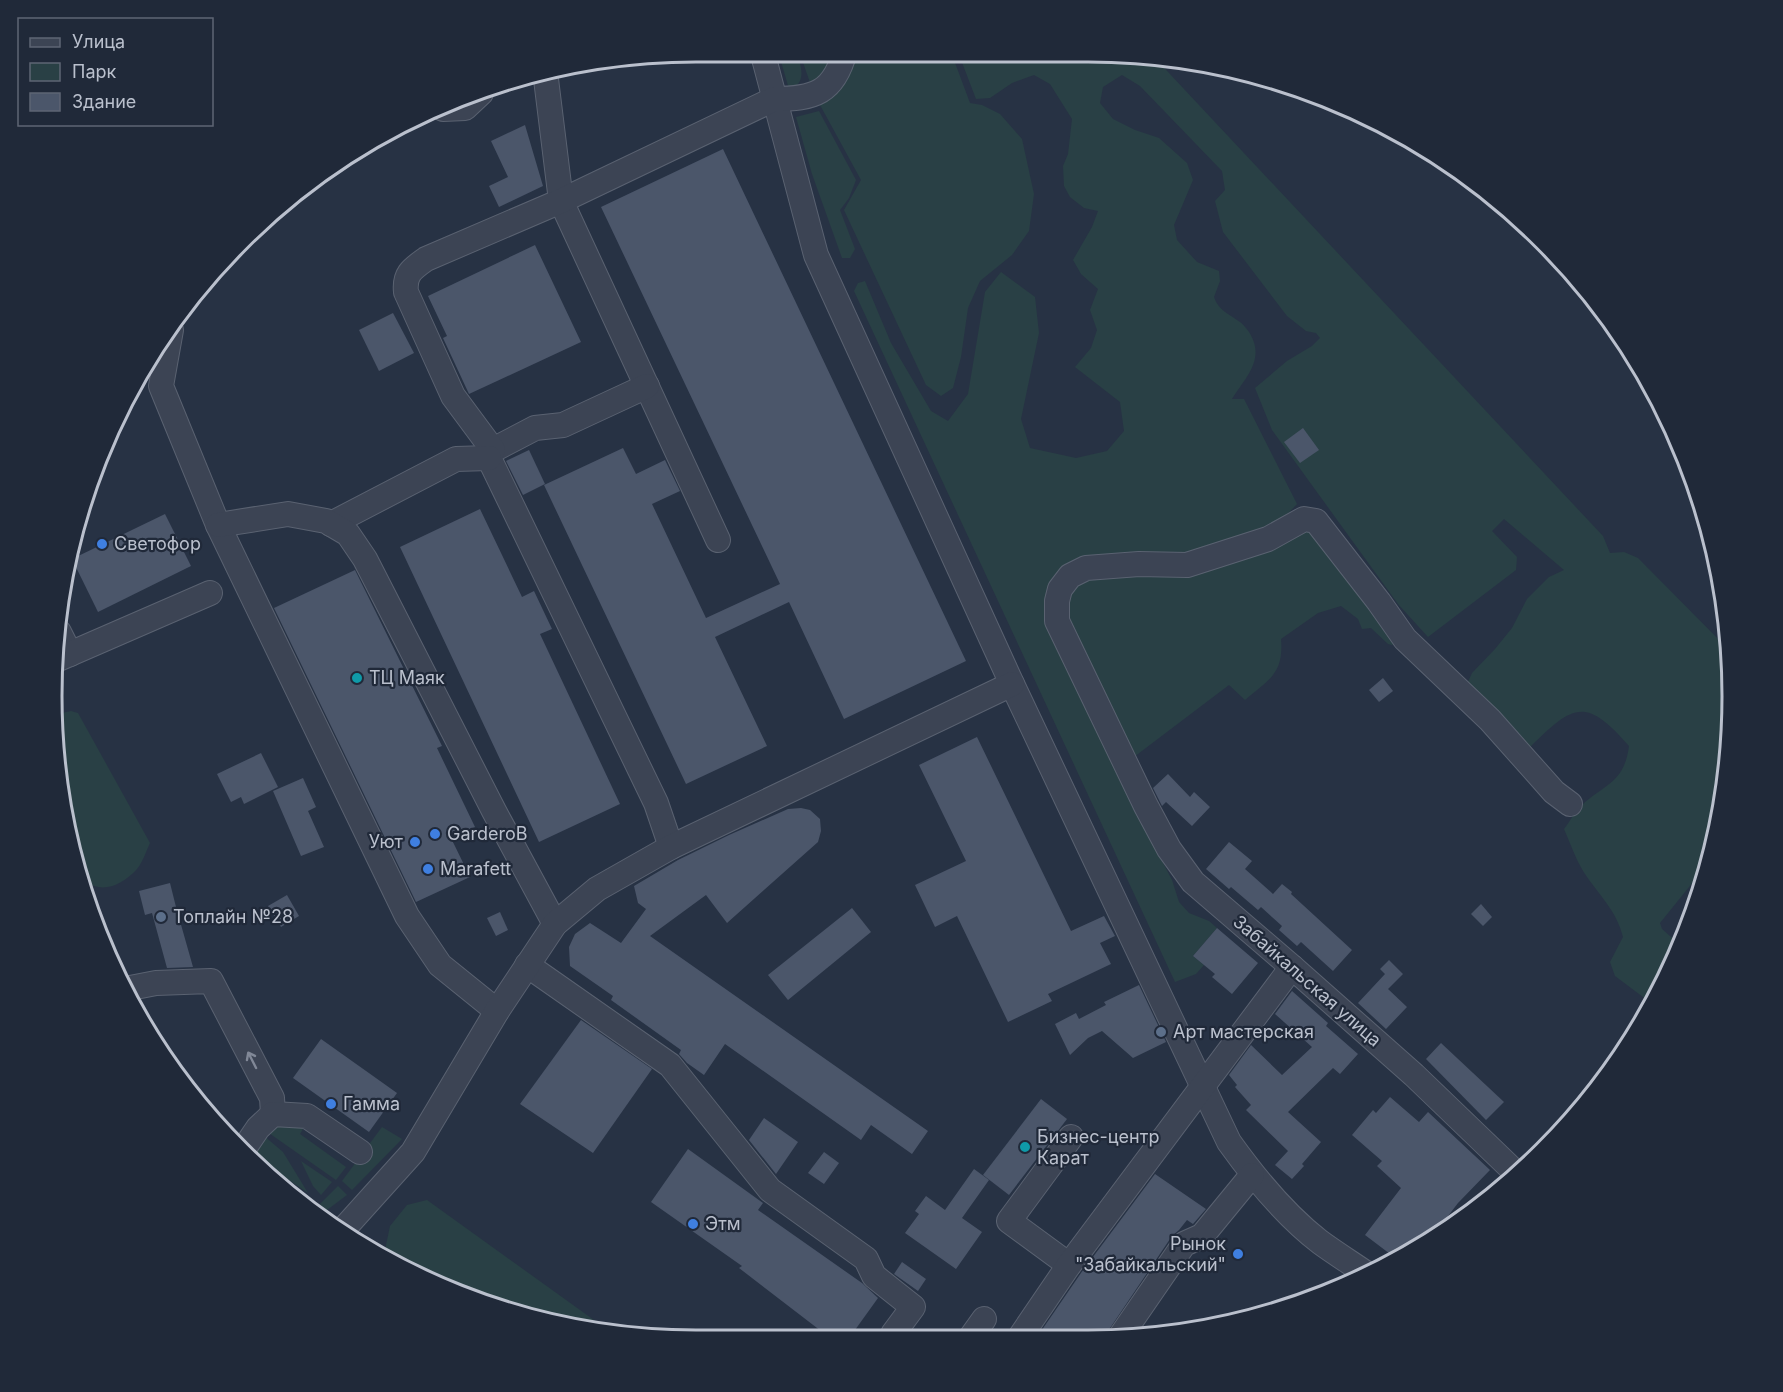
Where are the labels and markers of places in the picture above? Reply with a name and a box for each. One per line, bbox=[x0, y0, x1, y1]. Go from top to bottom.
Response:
place label: Светофор bbox=[114, 533, 201, 554]
marker: Светофор bbox=[95, 537, 109, 551]
place label: ТЦ Маяк bbox=[369, 667, 445, 688]
marker: ТЦ Маяк bbox=[350, 671, 364, 685]
place label: GarderoB bbox=[447, 823, 528, 844]
marker: GarderoB bbox=[428, 827, 442, 841]
place label: Уют bbox=[369, 831, 404, 852]
marker: Уют bbox=[408, 835, 422, 849]
place label: Marafett bbox=[440, 858, 511, 879]
marker: Marafett bbox=[421, 862, 435, 876]
place label: Топлайн №28 bbox=[173, 906, 293, 927]
marker: Топлайн №28 bbox=[154, 910, 168, 924]
place label: Арт мастерская bbox=[1173, 1021, 1314, 1042]
marker: Арт мастерская bbox=[1154, 1025, 1168, 1039]
place label: Гамма bbox=[343, 1093, 400, 1114]
marker: Гамма bbox=[324, 1097, 338, 1111]
place label: Бизнес-центр Карат bbox=[1037, 1126, 1159, 1168]
marker: Бизнес-центр Карат bbox=[1018, 1140, 1032, 1154]
place label: Этм bbox=[705, 1213, 741, 1234]
marker: Этм bbox=[686, 1217, 700, 1231]
place label: Рынок "Забайкальский" bbox=[1075, 1233, 1226, 1275]
marker: Рынок "Забайкальский" bbox=[1231, 1247, 1245, 1261]

